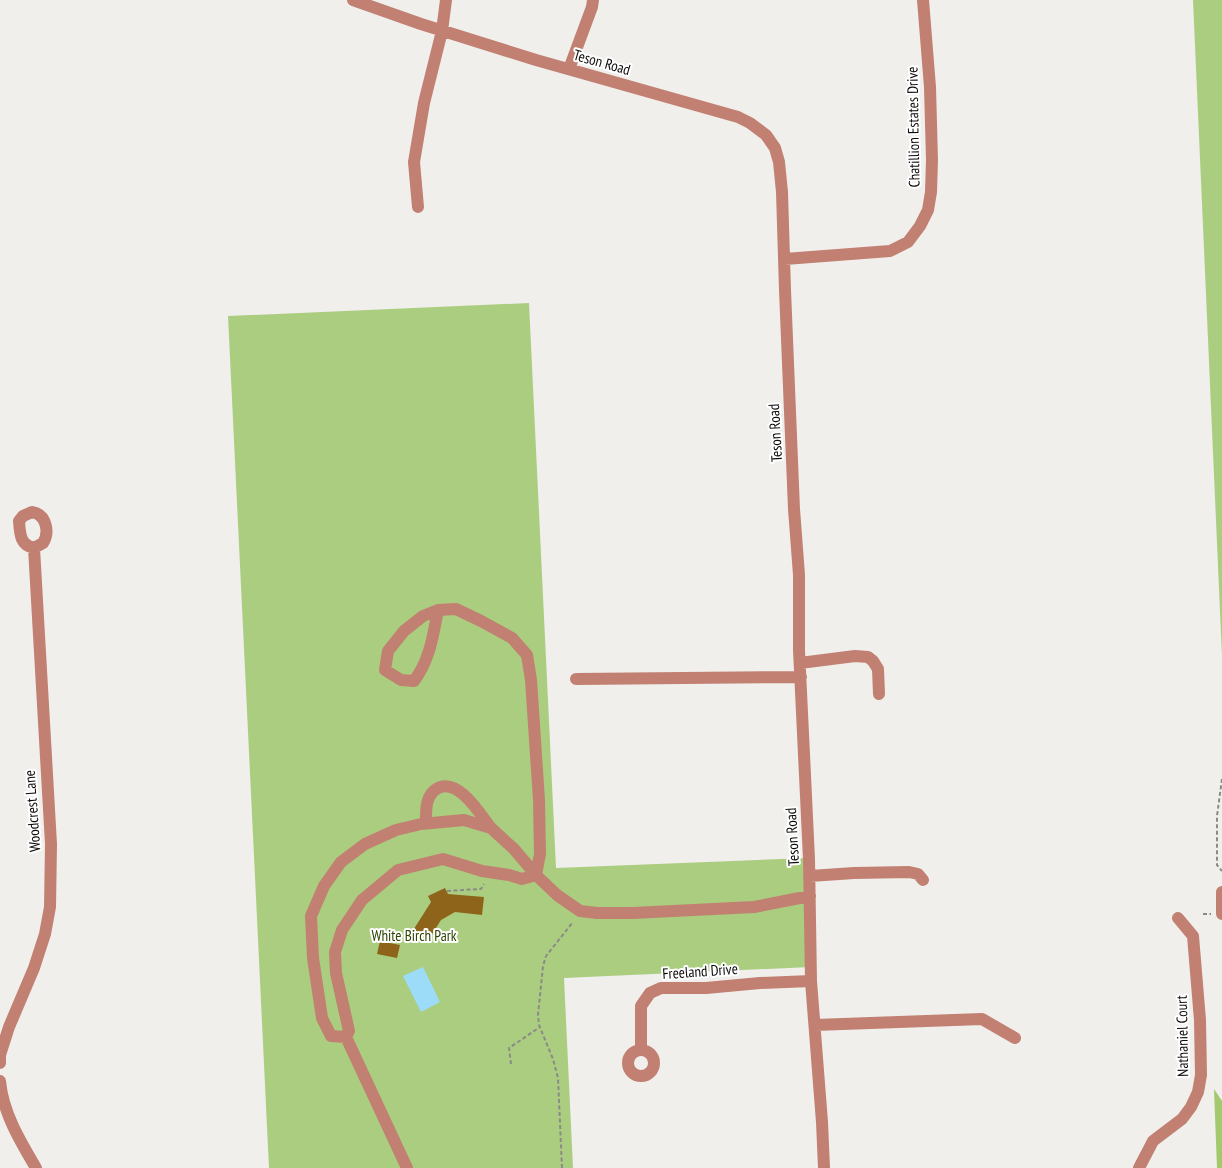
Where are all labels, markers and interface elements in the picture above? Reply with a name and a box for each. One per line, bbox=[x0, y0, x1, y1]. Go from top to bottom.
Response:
street label: Teson Road bbox=[571, 45, 633, 79]
street label: Chatillion Estates Drive bbox=[902, 66, 924, 188]
street label: Teson Road bbox=[764, 403, 786, 463]
street label: Woodcrest Lane bbox=[20, 770, 44, 852]
street label: Teson Road bbox=[781, 807, 803, 867]
park label: White Birch Park bbox=[371, 926, 457, 945]
street label: Freeland Drive bbox=[662, 959, 738, 983]
street label: Nathaniel Court bbox=[1172, 995, 1192, 1077]

